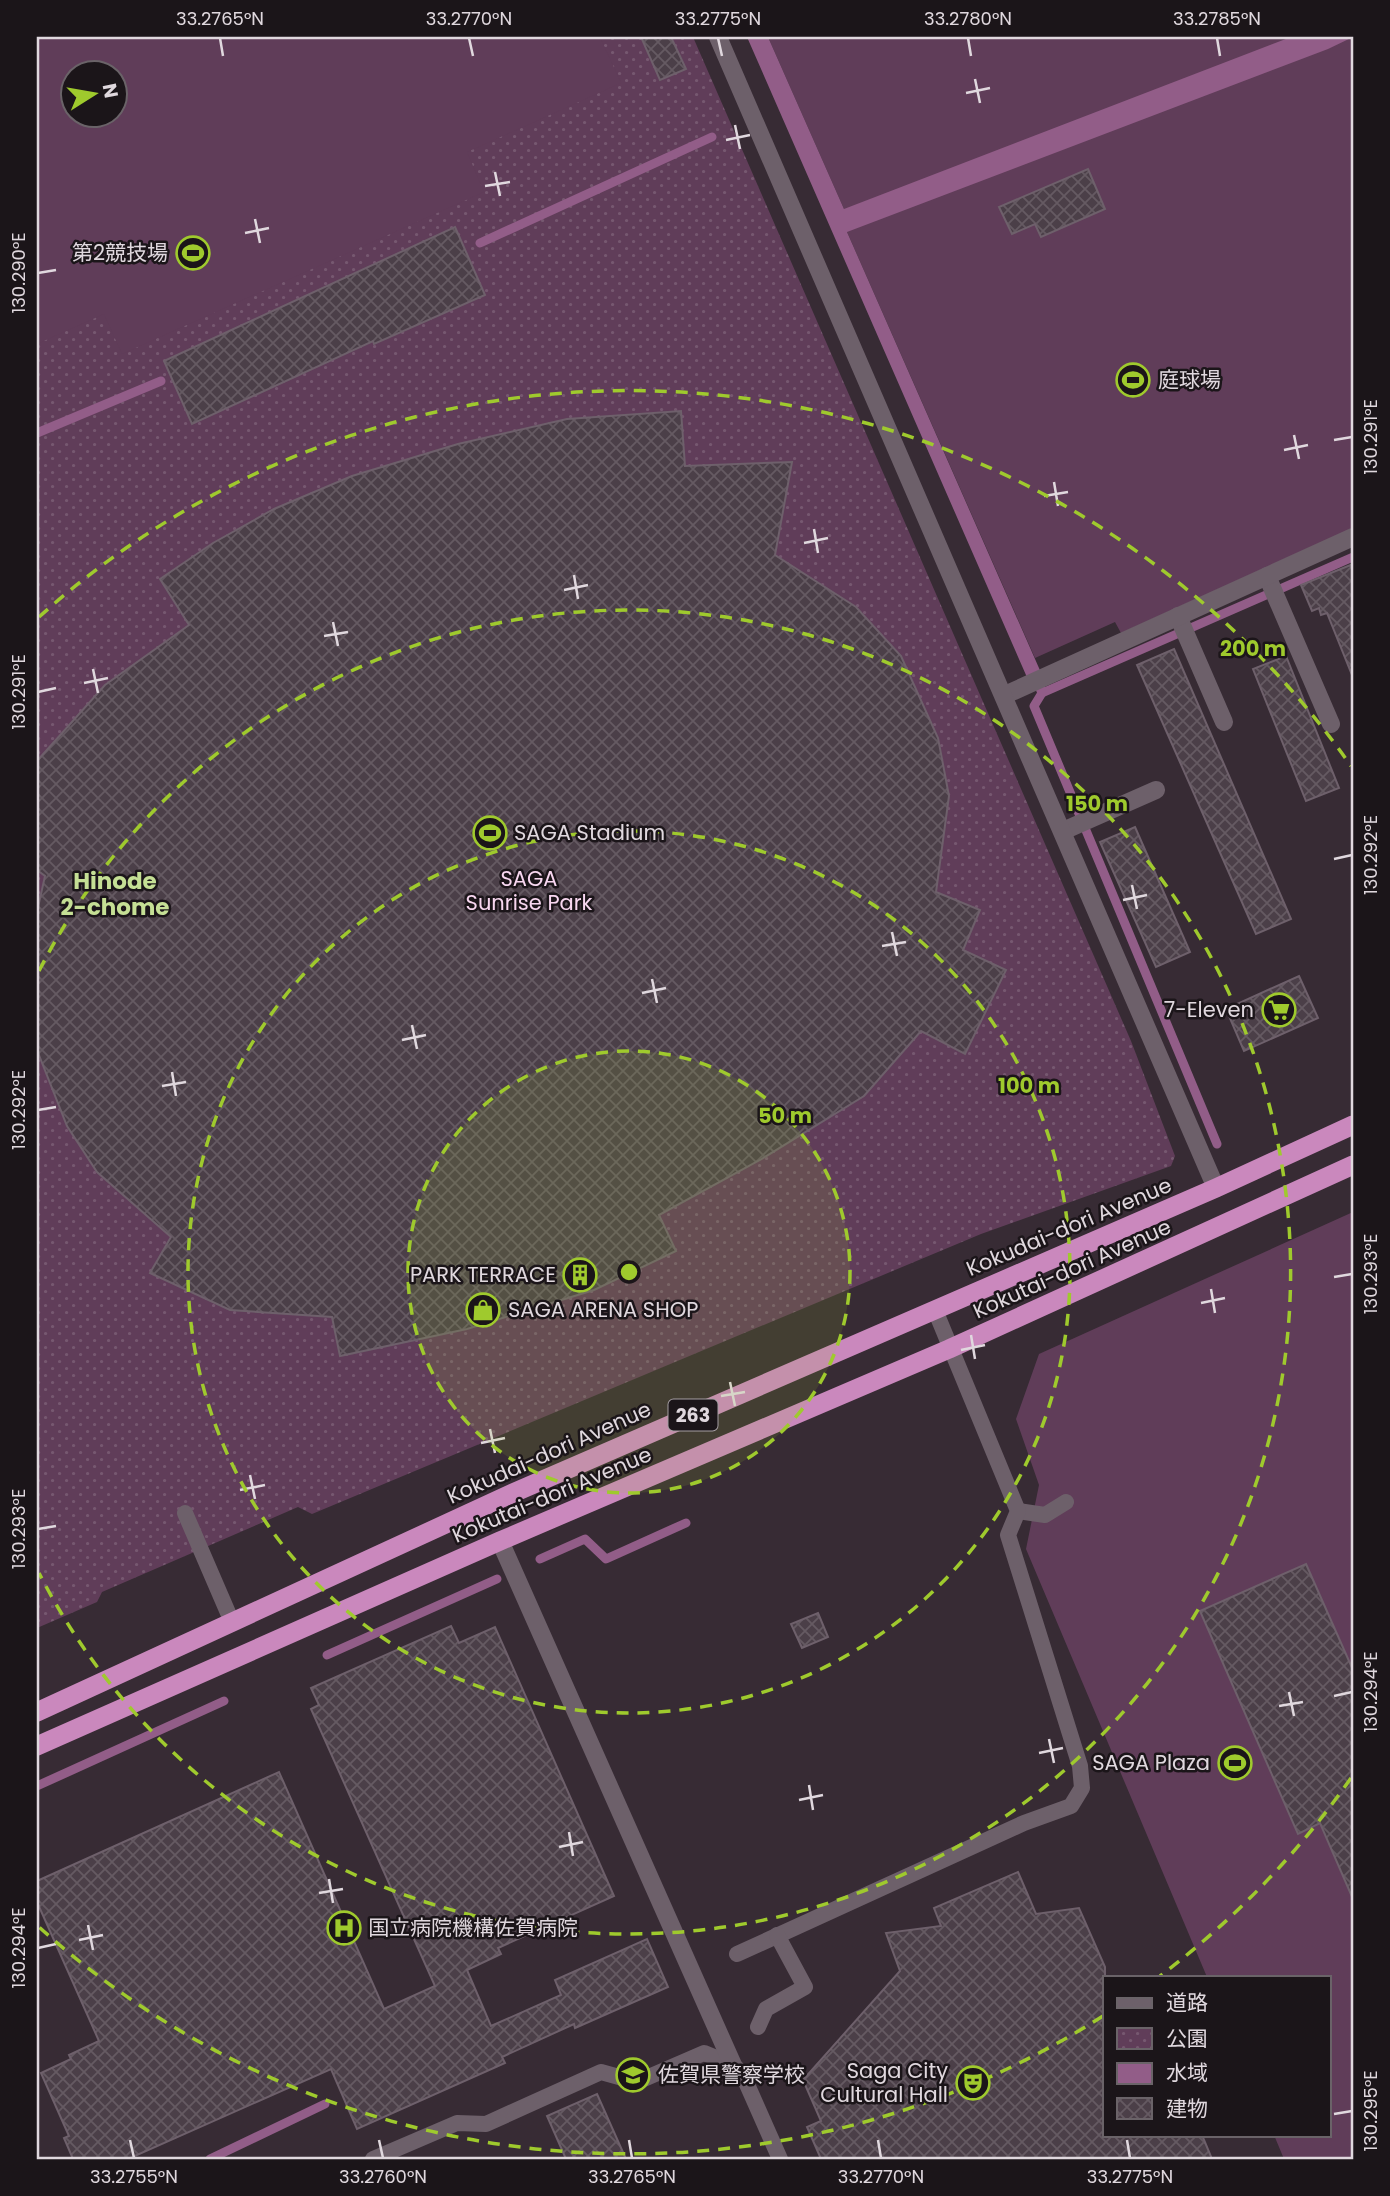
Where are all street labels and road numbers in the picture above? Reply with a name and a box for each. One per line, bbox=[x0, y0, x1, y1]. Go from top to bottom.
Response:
street label: Kokudai-dori Avenue bbox=[962, 1170, 1176, 1283]
street label: Kokutai-dori Avenue bbox=[968, 1212, 1175, 1325]
street label: Kokudai-dori Avenue bbox=[442, 1394, 655, 1511]
road number: 263 bbox=[668, 1400, 718, 1430]
street label: Kokutai-dori Avenue bbox=[448, 1439, 656, 1550]

